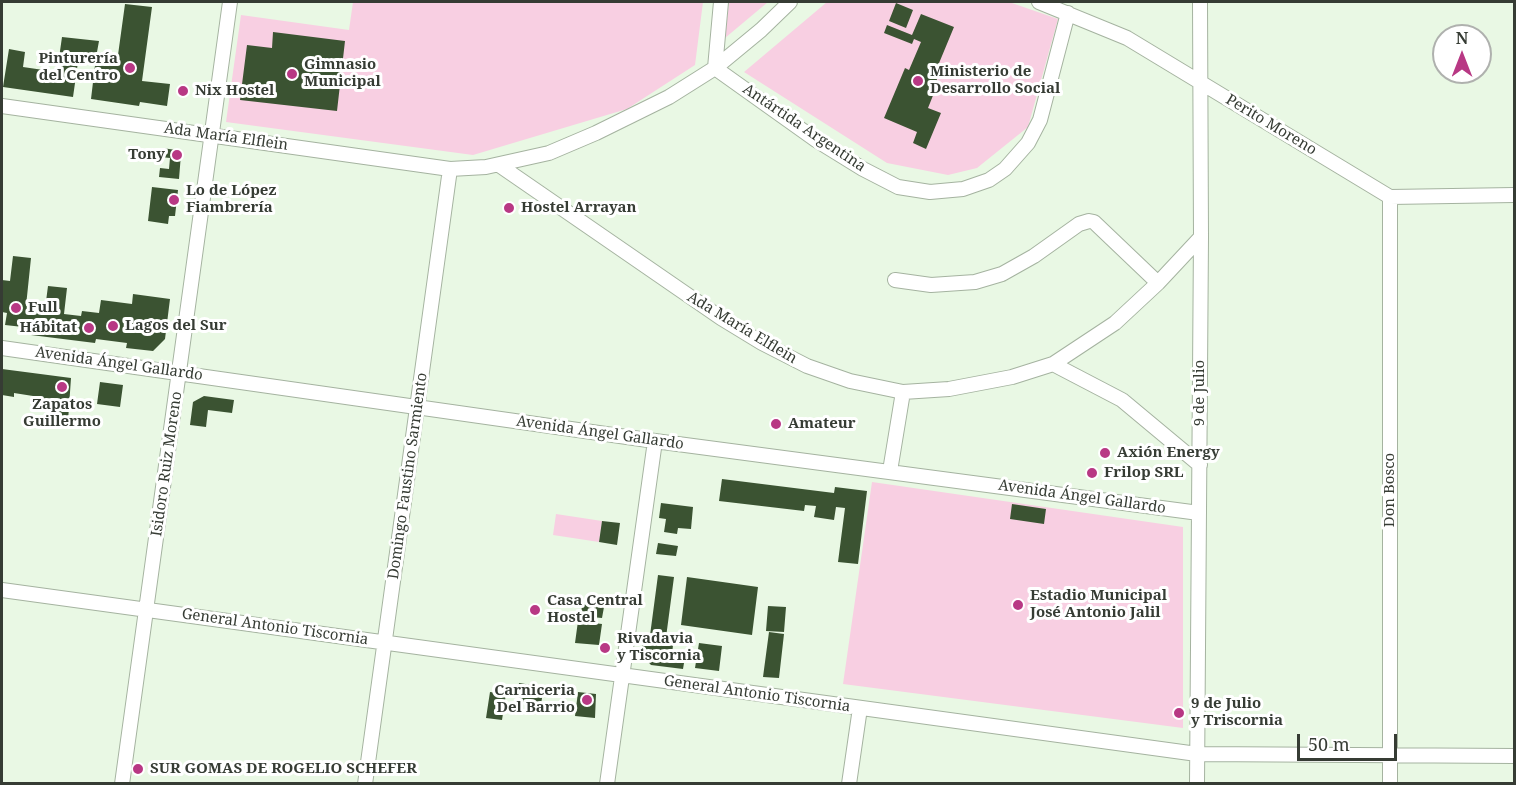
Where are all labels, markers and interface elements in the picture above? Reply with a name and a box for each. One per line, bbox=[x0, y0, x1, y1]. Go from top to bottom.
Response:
north arrow bbox=[1432, 24, 1492, 84]
text: N bbox=[1456, 27, 1468, 49]
place label: Pinturería del Centro bbox=[39, 50, 118, 85]
place label: Gimnasio Municipal bbox=[304, 56, 381, 91]
marker: Pinturería del Centro bbox=[123, 61, 137, 75]
place label: Ministerio de Desarrollo Social bbox=[930, 63, 1060, 98]
marker: Gimnasio Municipal bbox=[285, 67, 299, 81]
marker: Ministerio de Desarrollo Social bbox=[911, 74, 925, 88]
street label: Antártida Argentina bbox=[739, 80, 869, 176]
place label: Nix Hostel bbox=[195, 82, 274, 100]
marker: Nix Hostel bbox=[176, 84, 190, 98]
street label: Perito Moreno bbox=[1222, 91, 1320, 159]
street label: Ada María Elflein bbox=[163, 119, 289, 155]
place label: Tony bbox=[128, 146, 165, 164]
marker: Tony bbox=[170, 148, 184, 162]
place label: Lo de López Fiambrería bbox=[186, 182, 276, 217]
marker: Lo de López Fiambrería bbox=[167, 193, 181, 207]
place label: Hostel Arrayan bbox=[521, 199, 637, 217]
marker: Hostel Arrayan bbox=[502, 201, 516, 215]
street label: Ada María Elflein bbox=[684, 288, 800, 368]
place label: Full bbox=[28, 299, 58, 317]
marker: Full bbox=[9, 301, 23, 315]
place label: Lagos del Sur bbox=[125, 317, 227, 335]
place label: Hábitat bbox=[20, 319, 77, 337]
marker: Lagos del Sur bbox=[106, 319, 120, 333]
marker: Hábitat bbox=[82, 321, 96, 335]
street label: Avenida Ángel Gallardo bbox=[34, 343, 204, 385]
street label: 9 de Julio bbox=[1191, 360, 1209, 426]
street label: Domingo Faustino Sarmiento bbox=[385, 372, 431, 580]
marker: Zapatos Guillermo bbox=[55, 380, 69, 394]
street label: Isidoro Ruiz Moreno bbox=[148, 390, 186, 538]
place label: Zapatos Guillermo bbox=[23, 396, 101, 431]
street label: Avenida Ángel Gallardo bbox=[515, 412, 685, 454]
place label: Amateur bbox=[788, 415, 856, 433]
marker: Amateur bbox=[769, 417, 783, 431]
place label: Axión Energy bbox=[1117, 444, 1220, 462]
marker: Axión Energy bbox=[1098, 446, 1112, 460]
street label: Don Bosco bbox=[1381, 453, 1399, 527]
place label: Frilop SRL bbox=[1104, 464, 1184, 482]
marker: Frilop SRL bbox=[1085, 466, 1099, 480]
street label: Avenida Ángel Gallardo bbox=[997, 476, 1167, 518]
place label: Estadio Municipal José Antonio Jalil bbox=[1030, 587, 1167, 622]
place label: Casa Central Hostel bbox=[547, 592, 643, 627]
marker: Estadio Municipal José Antonio Jalil bbox=[1011, 598, 1025, 612]
marker: Casa Central Hostel bbox=[528, 603, 542, 617]
street label: General Antonio Tiscornia bbox=[181, 605, 369, 649]
place label: Rivadavia y Tiscornia bbox=[617, 630, 701, 665]
marker: Rivadavia y Tiscornia bbox=[598, 641, 612, 655]
street label: General Antonio Tiscornia bbox=[663, 672, 851, 716]
place label: Carniceria Del Barrio bbox=[494, 682, 575, 717]
marker: Carniceria Del Barrio bbox=[580, 693, 594, 707]
place label: 9 de Julio y Triscornia bbox=[1191, 695, 1283, 730]
marker: 9 de Julio y Triscornia bbox=[1172, 706, 1186, 720]
scale bar bbox=[1300, 722, 1400, 760]
text: 50 m bbox=[1308, 732, 1350, 756]
place label: SUR GOMAS DE ROGELIO SCHEFER bbox=[150, 760, 417, 778]
marker: SUR GOMAS DE ROGELIO SCHEFER bbox=[131, 762, 145, 776]

